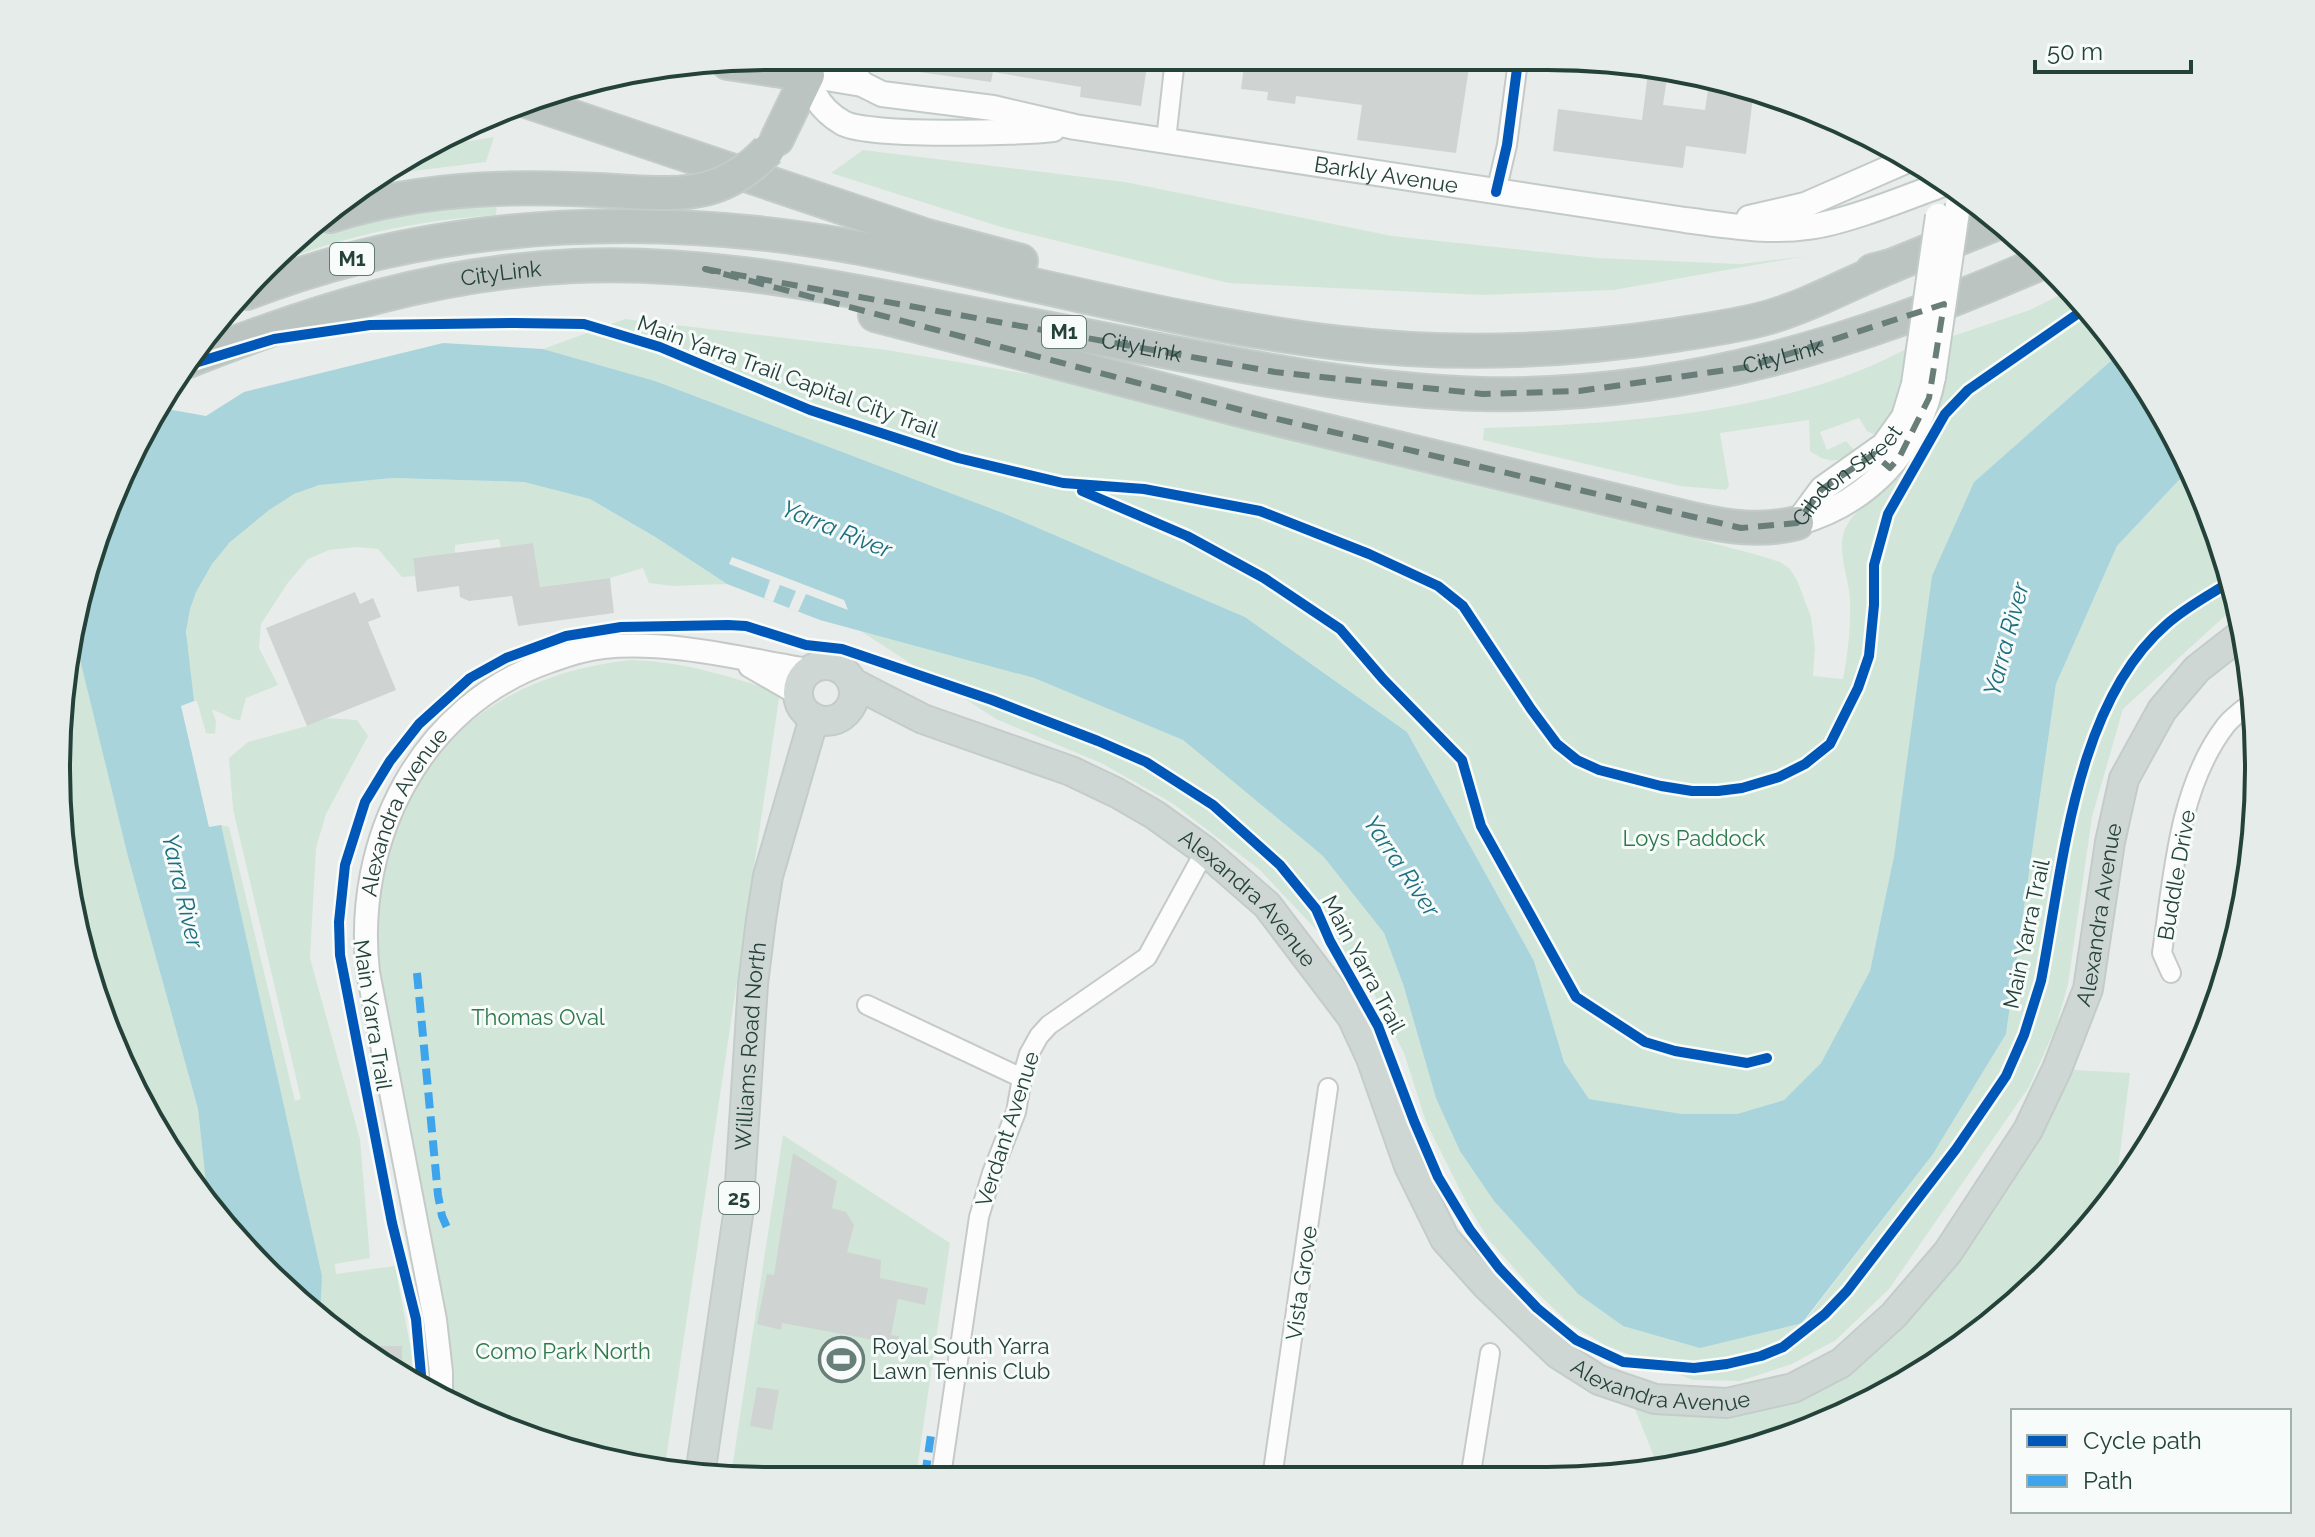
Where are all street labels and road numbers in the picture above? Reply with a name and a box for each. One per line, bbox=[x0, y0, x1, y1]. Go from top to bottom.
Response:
street label: Barkly Avenue bbox=[1313, 151, 1460, 198]
road number: M1 bbox=[330, 243, 374, 275]
street label: CityLink bbox=[458, 255, 543, 291]
street label: Main Yarra Trail Capital City Trail bbox=[634, 309, 942, 443]
road number: M1 bbox=[1042, 316, 1086, 348]
street label: CityLink bbox=[1099, 326, 1184, 367]
street label: CityLink bbox=[1740, 333, 1826, 379]
street label: Gibdon Street bbox=[1786, 419, 1908, 531]
street label: Alexandra Avenue bbox=[355, 722, 453, 898]
street label: Buddle Drive bbox=[2152, 808, 2200, 942]
street label: Alexandra Avenue bbox=[2070, 820, 2127, 1010]
street label: Alexandra Avenue bbox=[1174, 824, 1322, 972]
street label: Main Yarra Trail bbox=[1997, 857, 2055, 1011]
street label: Main Yarra Trail bbox=[1317, 891, 1411, 1037]
street label: Main Yarra Trail bbox=[348, 938, 398, 1092]
street label: Williams Road North bbox=[729, 940, 771, 1151]
street label: Verdant Avenue bbox=[970, 1048, 1044, 1210]
road number: 25 bbox=[719, 1182, 759, 1214]
street label: Vista Grove bbox=[1280, 1224, 1322, 1342]
street label: Alexandra Avenue bbox=[1566, 1353, 1753, 1416]

